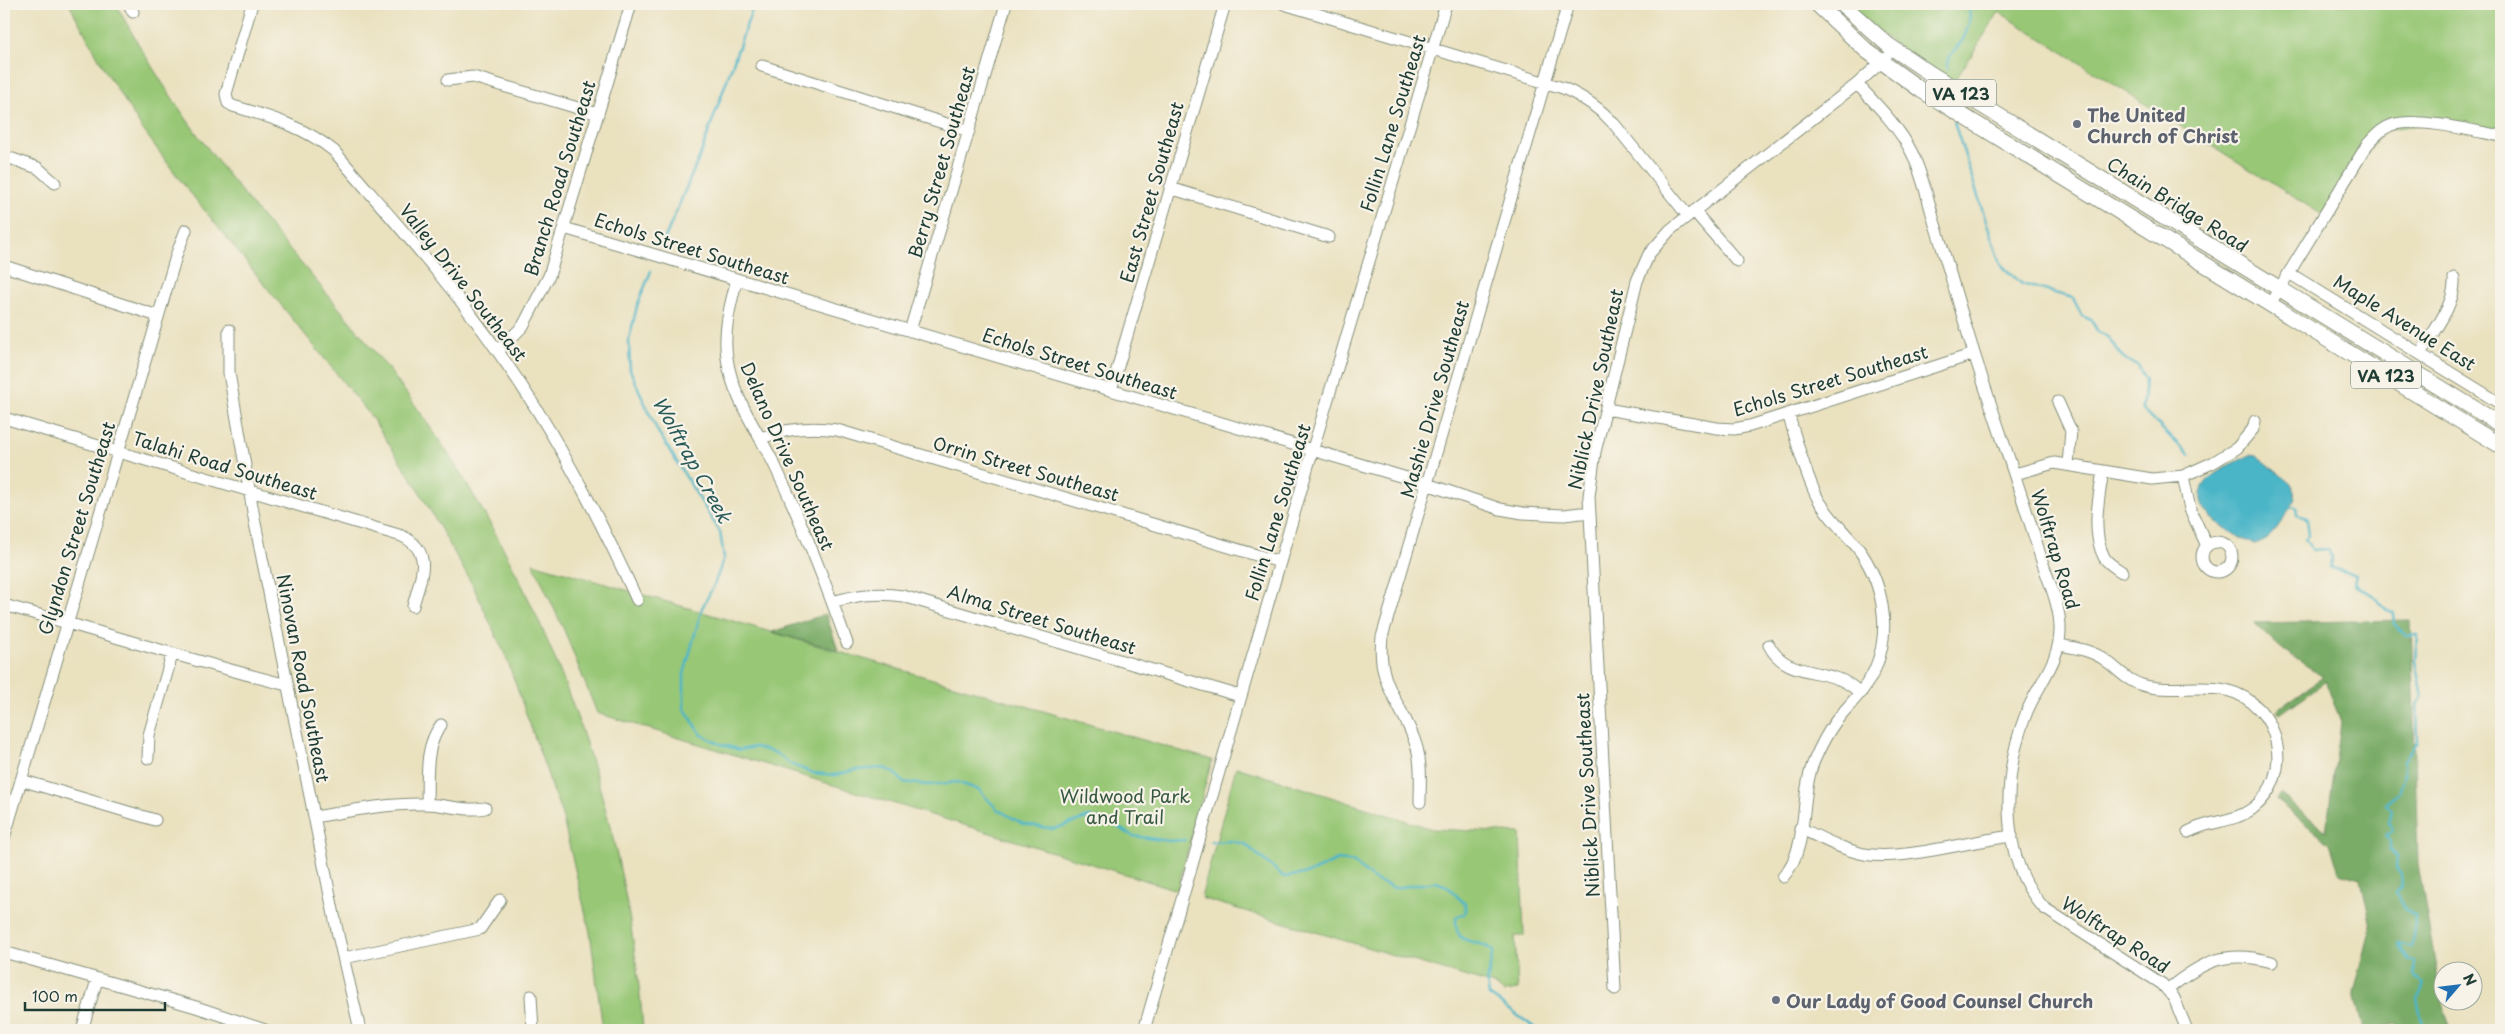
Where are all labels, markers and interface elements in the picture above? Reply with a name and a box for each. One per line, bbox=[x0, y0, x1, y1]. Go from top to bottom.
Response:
street label: Follin Lane Southeast bbox=[1352, 31, 1432, 215]
street label: Berry Street Southeast bbox=[901, 63, 981, 261]
street label: Branch Road Southeast bbox=[516, 77, 602, 279]
road number: VA 123 bbox=[1926, 80, 1996, 106]
street label: East Street Southeast bbox=[1112, 98, 1190, 286]
place label: The United Church of Christ bbox=[2087, 101, 2239, 149]
marker: The United Church of Christ bbox=[2071, 118, 2083, 130]
street label: Chain Bridge Road bbox=[2102, 150, 2254, 258]
street label: Valley Drive Southeast bbox=[394, 197, 534, 367]
street label: Echols Street Southeast bbox=[591, 205, 793, 291]
street label: Maple Avenue East bbox=[2329, 267, 2481, 377]
street label: Niblick Drive Southeast bbox=[1561, 286, 1629, 492]
street label: Mashie Drive Southeast bbox=[1393, 297, 1475, 501]
street label: Echols Street Southeast bbox=[979, 320, 1181, 406]
street label: Echols Street Southeast bbox=[1729, 337, 1931, 423]
street label: Delano Drive Southeast bbox=[734, 357, 842, 555]
road number: VA 123 bbox=[2351, 362, 2421, 388]
water label: Wolftrap Creek bbox=[647, 391, 740, 529]
street label: Glyndon Street Southeast bbox=[31, 418, 121, 638]
street label: Follin Lane Southeast bbox=[1237, 420, 1317, 604]
street label: Talahi Road Southeast bbox=[129, 424, 321, 506]
street label: Orrin Street Southeast bbox=[930, 428, 1122, 508]
street label: Wolftrap Road bbox=[2025, 486, 2087, 612]
street label: Ninovan Road Southeast bbox=[271, 571, 337, 785]
street label: Alma Street Southeast bbox=[944, 577, 1140, 661]
street label: Niblick Drive Southeast bbox=[1568, 692, 1606, 898]
park label: Wildwood Park and Trail bbox=[1060, 782, 1190, 830]
street label: Wolftrap Road bbox=[2056, 889, 2176, 979]
north arrow bbox=[2432, 962, 2482, 1012]
text: N bbox=[2458, 970, 2482, 989]
scale bar bbox=[25, 979, 165, 1011]
text: 100 m bbox=[32, 984, 78, 1007]
place label: Our Lady of Good Counsel Church bbox=[1786, 987, 2093, 1014]
marker: Our Lady of Good Counsel Church bbox=[1770, 994, 1782, 1006]

